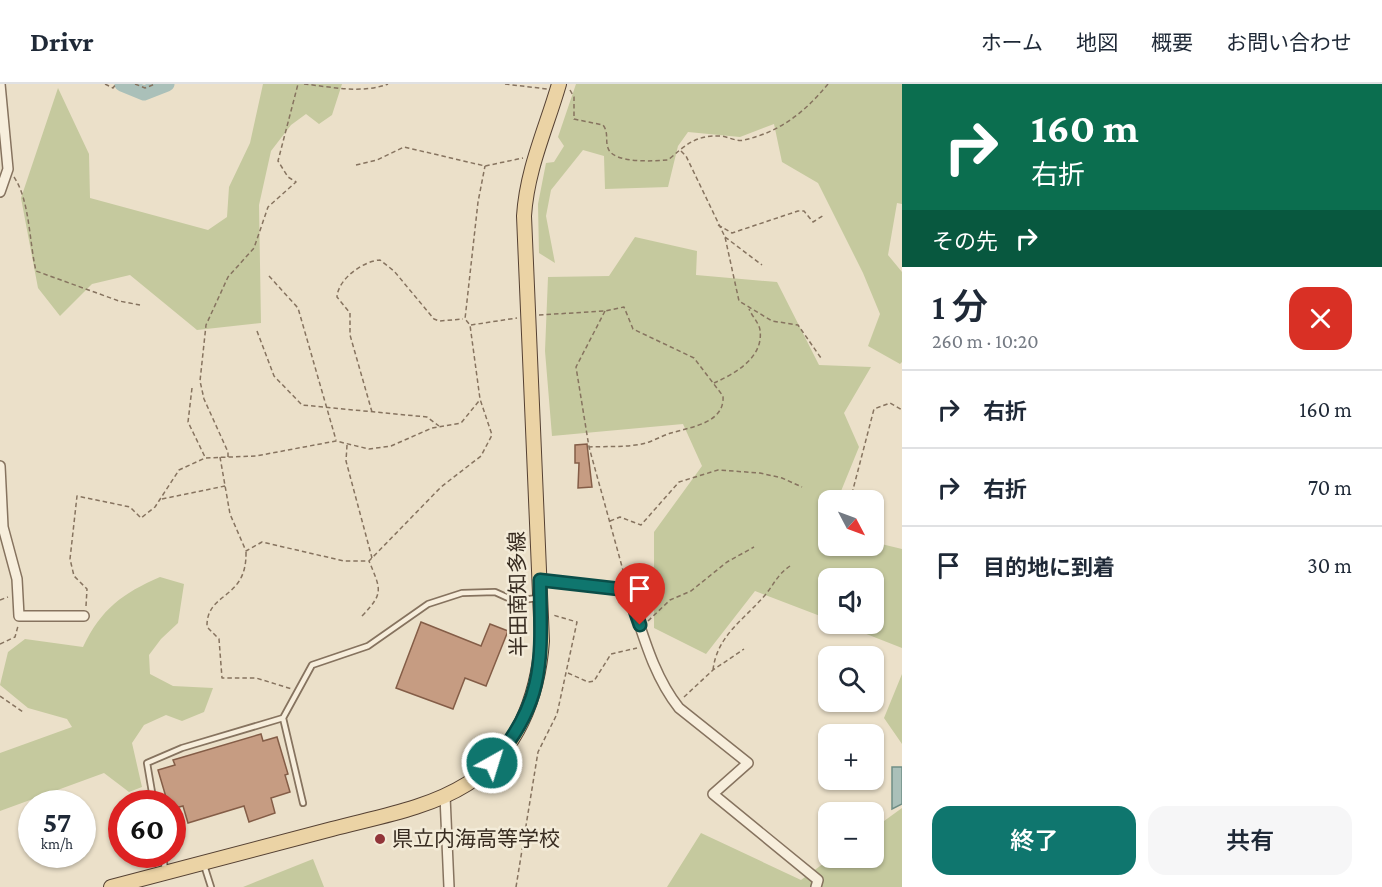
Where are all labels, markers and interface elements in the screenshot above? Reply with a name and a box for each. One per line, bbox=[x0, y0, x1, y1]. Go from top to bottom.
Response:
text: Drivr bbox=[30, 26, 94, 57]
text: ホーム bbox=[981, 31, 1043, 55]
text: 地図 bbox=[1076, 31, 1118, 55]
text: 概要 bbox=[1151, 31, 1193, 55]
text: お問い合わせ bbox=[1226, 31, 1352, 55]
text: 160 m bbox=[1031, 104, 1139, 151]
icon: right bbox=[932, 108, 1010, 186]
text: 右折 bbox=[1031, 160, 1085, 190]
icon: right bbox=[1010, 222, 1043, 255]
text: その先 bbox=[932, 229, 998, 254]
text: 1 分 bbox=[932, 287, 988, 327]
button: close bbox=[1289, 287, 1352, 350]
text: 260 m · 10:20 bbox=[932, 330, 1038, 352]
icon: right bbox=[932, 393, 965, 426]
text: 160 m bbox=[1299, 397, 1352, 422]
text: 右折 bbox=[983, 399, 1027, 424]
icon: right bbox=[932, 471, 965, 504]
text: 70 m bbox=[1308, 475, 1352, 500]
text: 右折 bbox=[983, 477, 1027, 502]
north arrow bbox=[818, 490, 884, 556]
map controls bbox=[818, 490, 884, 868]
street label: 半田南知多線 bbox=[505, 531, 531, 657]
icon: arrive bbox=[932, 549, 965, 582]
text: 30 m bbox=[1307, 553, 1352, 578]
text: 目的地に到着 bbox=[983, 555, 1115, 580]
pin bbox=[614, 563, 665, 625]
button: sound bbox=[818, 568, 884, 634]
icon: arrive bbox=[623, 572, 656, 605]
button: search bbox=[818, 646, 884, 712]
button: + bbox=[818, 724, 884, 790]
position arrow bbox=[460, 731, 524, 795]
speed limit sign: 60 bbox=[108, 790, 186, 868]
button: − bbox=[818, 802, 884, 868]
text: 57 bbox=[43, 805, 71, 838]
button: 終了 bbox=[932, 806, 1136, 875]
button: 共有 bbox=[1148, 806, 1352, 875]
place label: 県立内海高等学校 bbox=[392, 827, 560, 851]
marker: 県立内海高等学校 bbox=[373, 832, 387, 846]
text: km/h bbox=[41, 836, 73, 852]

